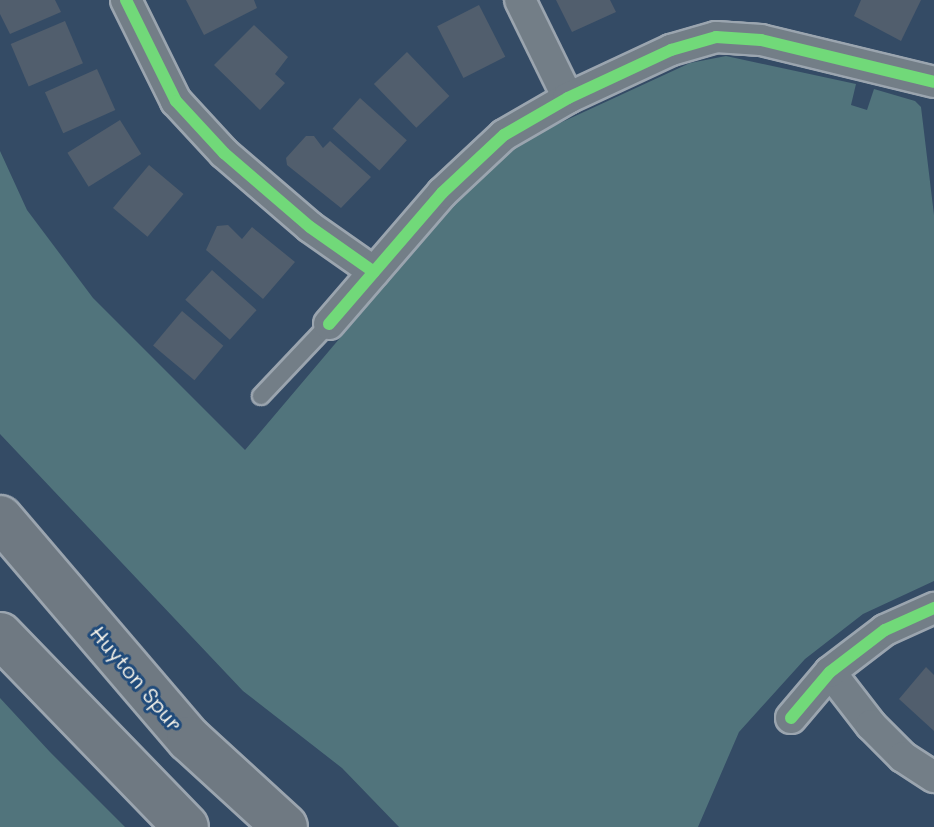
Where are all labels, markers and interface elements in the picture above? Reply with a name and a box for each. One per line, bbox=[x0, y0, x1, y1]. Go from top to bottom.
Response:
street label: Huyton Spur bbox=[85, 620, 189, 736]

